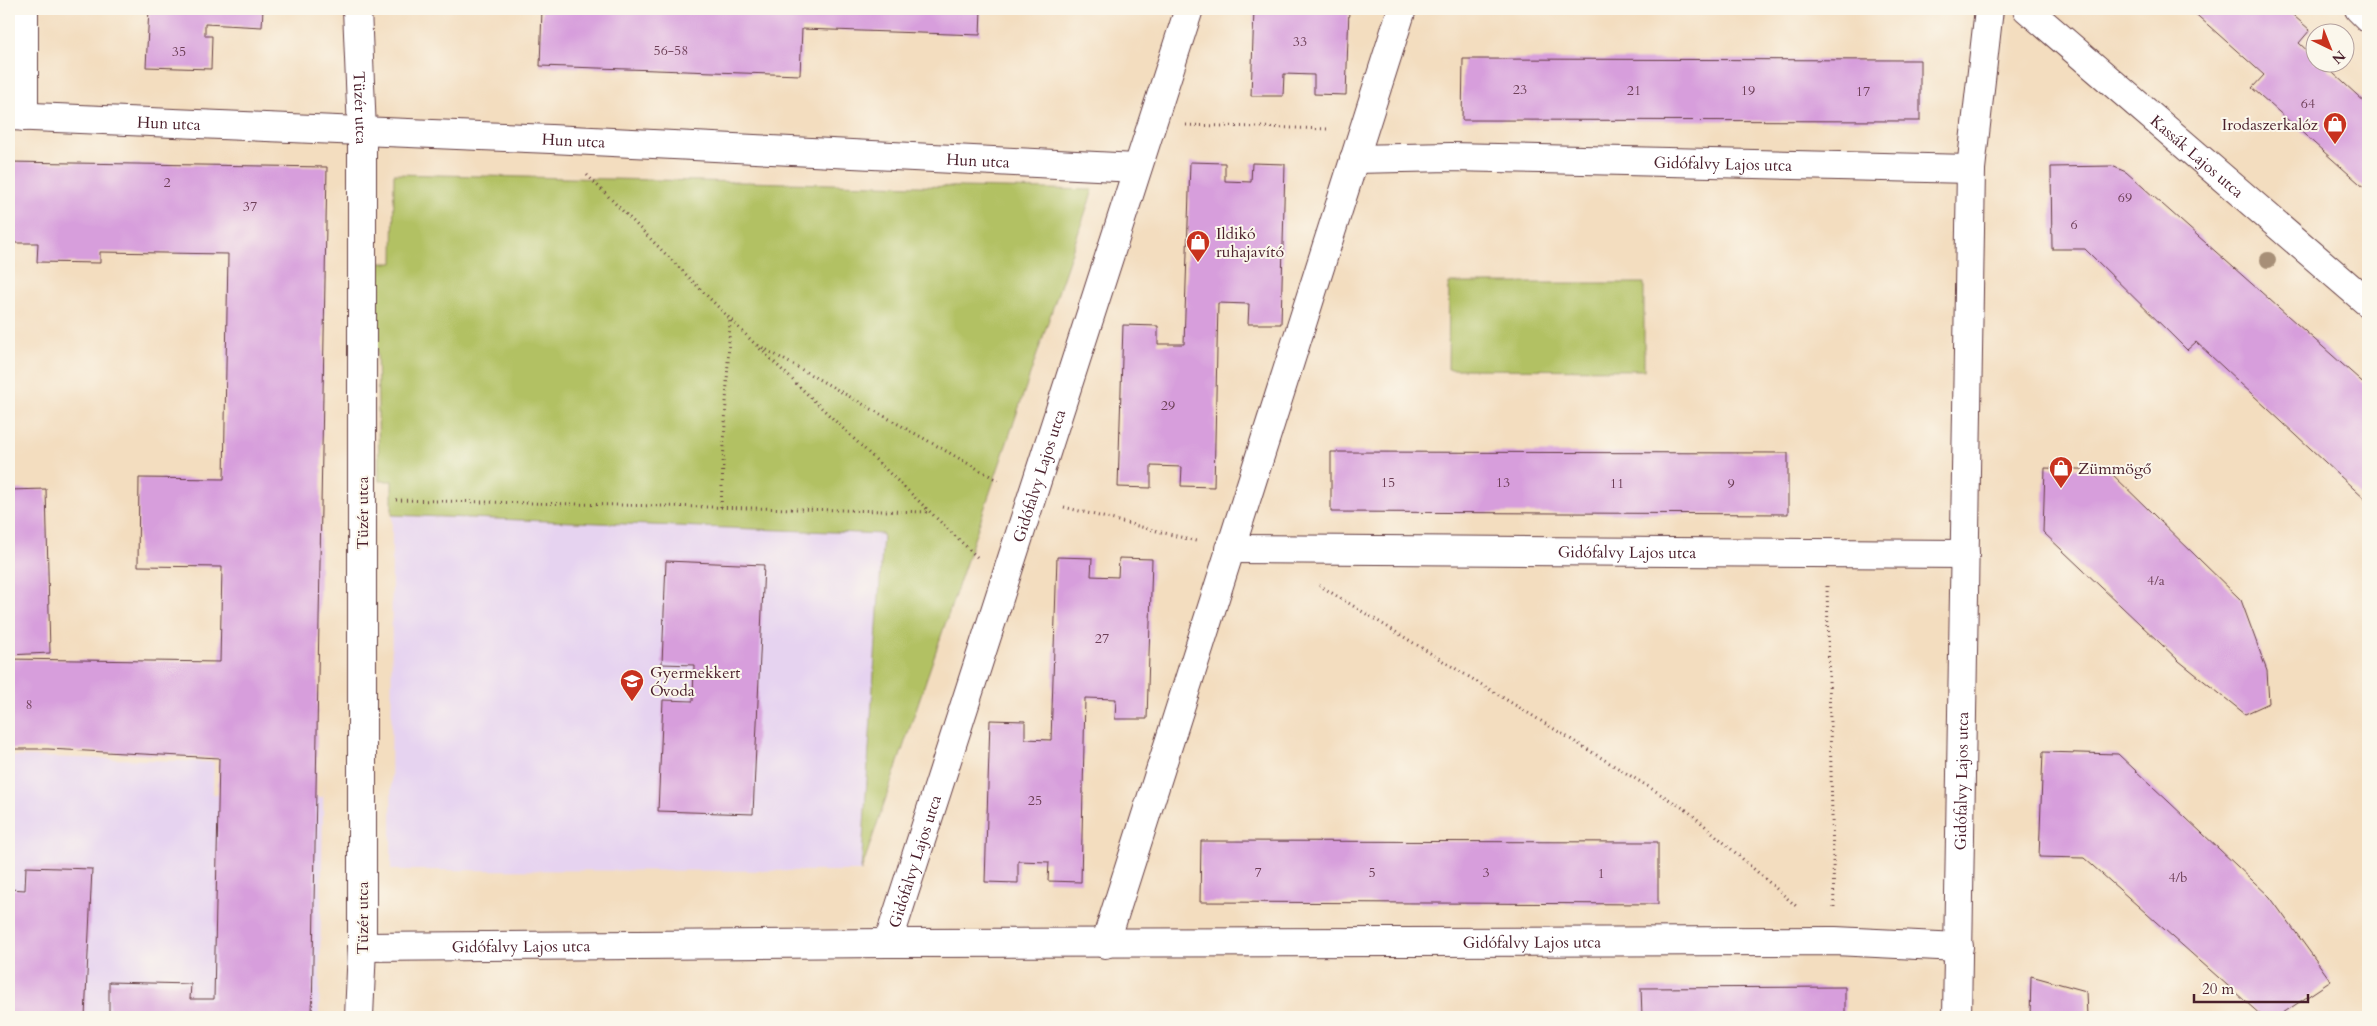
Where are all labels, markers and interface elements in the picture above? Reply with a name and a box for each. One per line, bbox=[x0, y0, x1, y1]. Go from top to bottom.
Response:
north arrow bbox=[2304, 22, 2354, 72]
house number: 33 bbox=[1293, 32, 1307, 51]
house number: 56-58 bbox=[654, 41, 688, 60]
house number: 35 bbox=[172, 42, 186, 61]
text: N bbox=[2328, 46, 2349, 68]
street label: Tüzér utca bbox=[348, 71, 372, 145]
house number: 23 bbox=[1513, 80, 1527, 99]
house number: 21 bbox=[1627, 81, 1641, 100]
house number: 19 bbox=[1741, 81, 1755, 100]
house number: 17 bbox=[1856, 82, 1870, 101]
house number: 64 bbox=[2301, 94, 2315, 113]
street label: Kassák Lajos utca bbox=[2145, 110, 2248, 203]
street label: Hun utca bbox=[137, 111, 201, 136]
shop icon: Irodaszerkalóz bbox=[2322, 111, 2348, 145]
place label: Irodaszerkalóz bbox=[2222, 114, 2318, 136]
street label: Hun utca bbox=[541, 129, 606, 154]
street label: Hun utca bbox=[946, 149, 1010, 174]
street label: Gidófalvy Lajos utca bbox=[1653, 152, 1792, 177]
house number: 2 bbox=[163, 173, 171, 192]
house number: 69 bbox=[2118, 188, 2132, 207]
house number: 37 bbox=[243, 197, 257, 216]
house number: 6 bbox=[2070, 215, 2078, 234]
place label: Ildikó ruhajavító bbox=[1216, 223, 1284, 263]
shop icon: Ildikó ruhajavító bbox=[1185, 229, 1211, 263]
house number: 29 bbox=[1161, 396, 1175, 415]
street label: Gidófalvy Lajos utca bbox=[1008, 407, 1071, 545]
shop icon: Zümmögő bbox=[2048, 455, 2074, 489]
place label: Zümmögő bbox=[2078, 458, 2152, 480]
house number: 15 bbox=[1381, 473, 1395, 492]
house number: 13 bbox=[1496, 473, 1510, 492]
house number: 11 bbox=[1610, 474, 1624, 493]
house number: 9 bbox=[1727, 474, 1735, 493]
street label: Tüzér utca bbox=[352, 476, 374, 550]
street label: Gidófalvy Lajos utca bbox=[1558, 541, 1696, 564]
house number: 4/a bbox=[2147, 571, 2165, 590]
house number: 27 bbox=[1095, 629, 1109, 648]
place label: Gyermekkert Óvoda bbox=[650, 662, 740, 702]
school or university icon: Gyermekkert Óvoda bbox=[619, 668, 645, 702]
house number: 8 bbox=[25, 695, 33, 714]
street label: Gidófalvy Lajos utca bbox=[1950, 712, 1974, 851]
house number: 25 bbox=[1028, 791, 1042, 810]
street label: Gidófalvy Lajos utca bbox=[884, 792, 947, 931]
house number: 7 bbox=[1254, 863, 1262, 882]
house number: 5 bbox=[1368, 863, 1376, 882]
house number: 3 bbox=[1482, 863, 1490, 882]
house number: 1 bbox=[1597, 864, 1605, 883]
house number: 4/b bbox=[2168, 868, 2188, 887]
street label: Tüzér utca bbox=[352, 881, 374, 955]
street label: Gidófalvy Lajos utca bbox=[1463, 931, 1601, 954]
street label: Gidófalvy Lajos utca bbox=[452, 935, 590, 958]
scale bar bbox=[2194, 971, 2308, 1003]
text: 20 m bbox=[2202, 979, 2234, 999]

